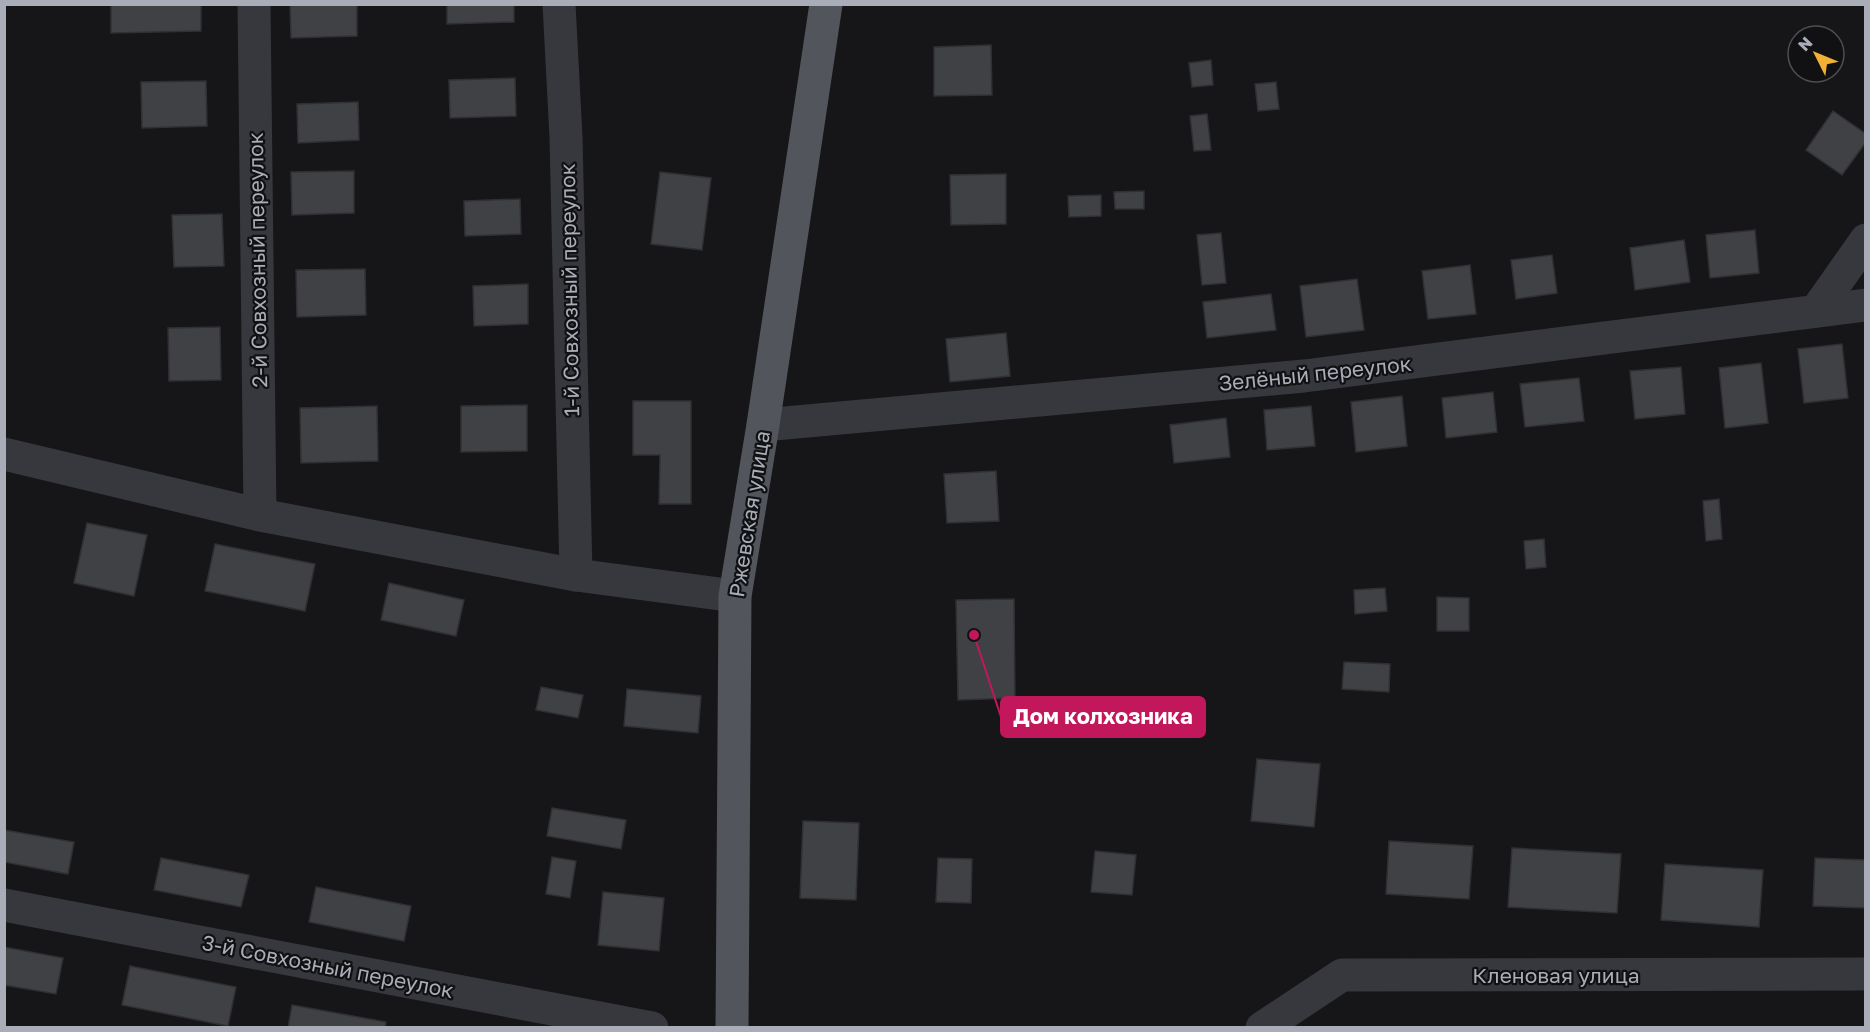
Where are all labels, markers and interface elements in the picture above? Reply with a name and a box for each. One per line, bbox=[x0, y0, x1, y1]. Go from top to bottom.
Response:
north arrow bbox=[1786, 24, 1846, 84]
text: N bbox=[1794, 32, 1816, 55]
street label: 2-й Совхозный переулок bbox=[242, 132, 272, 388]
street label: 1-й Совхозный переулок bbox=[554, 163, 584, 417]
street label: Зелёный переулок bbox=[1217, 350, 1413, 396]
street label: Ржевская улица bbox=[723, 429, 775, 599]
callout: Дом колхозника bbox=[1001, 697, 1205, 737]
text: Дом колхозника bbox=[1013, 702, 1193, 729]
street label: 3-й Совхозный переулок bbox=[200, 929, 456, 1003]
street label: Кленовая улица bbox=[1472, 962, 1640, 988]

